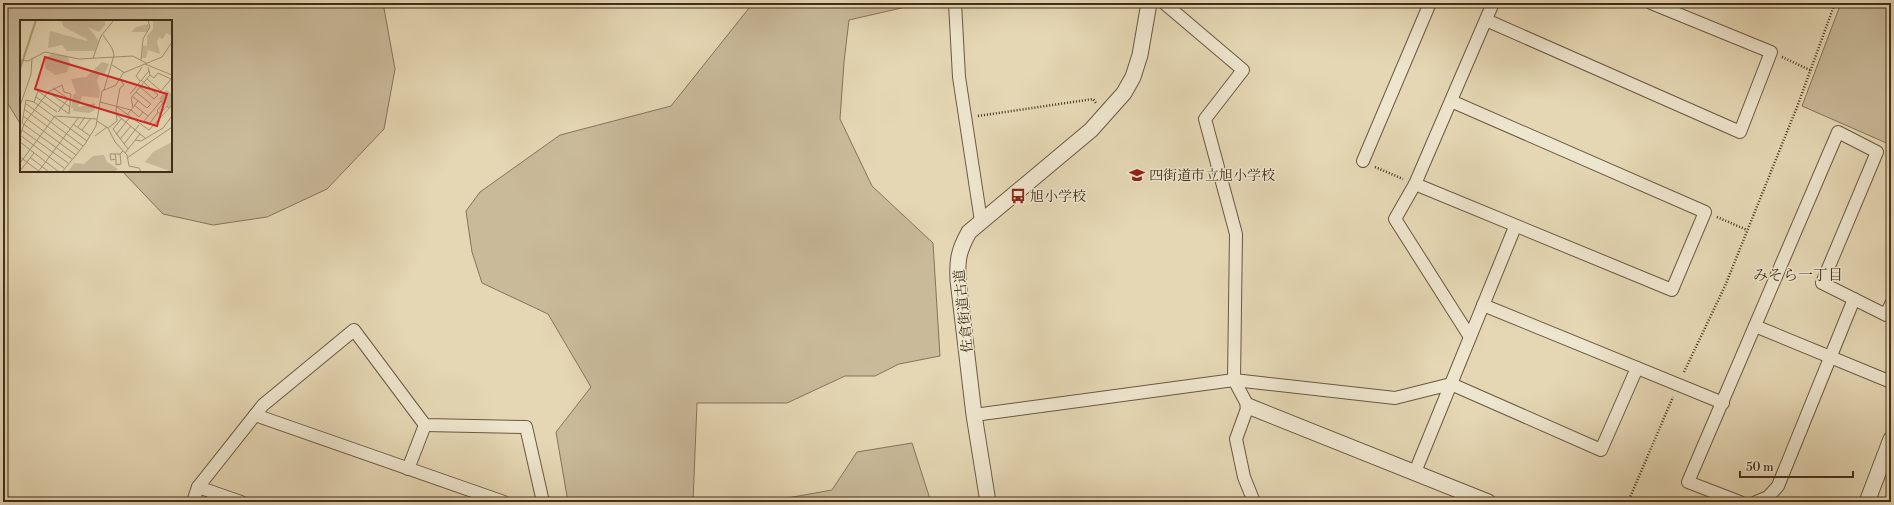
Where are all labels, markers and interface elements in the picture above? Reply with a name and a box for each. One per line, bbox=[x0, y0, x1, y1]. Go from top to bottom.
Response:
inset map bbox=[20, 20, 172, 172]
school or university icon: 四街道市立旭小学校 bbox=[1128, 166, 1146, 184]
place label: 四街道市立旭小学校 bbox=[1149, 167, 1275, 185]
bus stop icon: 旭小学校 bbox=[1009, 187, 1027, 205]
place label: 旭小学校 bbox=[1030, 188, 1086, 206]
district label: みそら一丁目 bbox=[1753, 266, 1843, 285]
street label: 佐倉街道古道 bbox=[951, 268, 977, 354]
scale bar bbox=[1740, 453, 1853, 479]
text: 50 m bbox=[1746, 460, 1774, 475]

